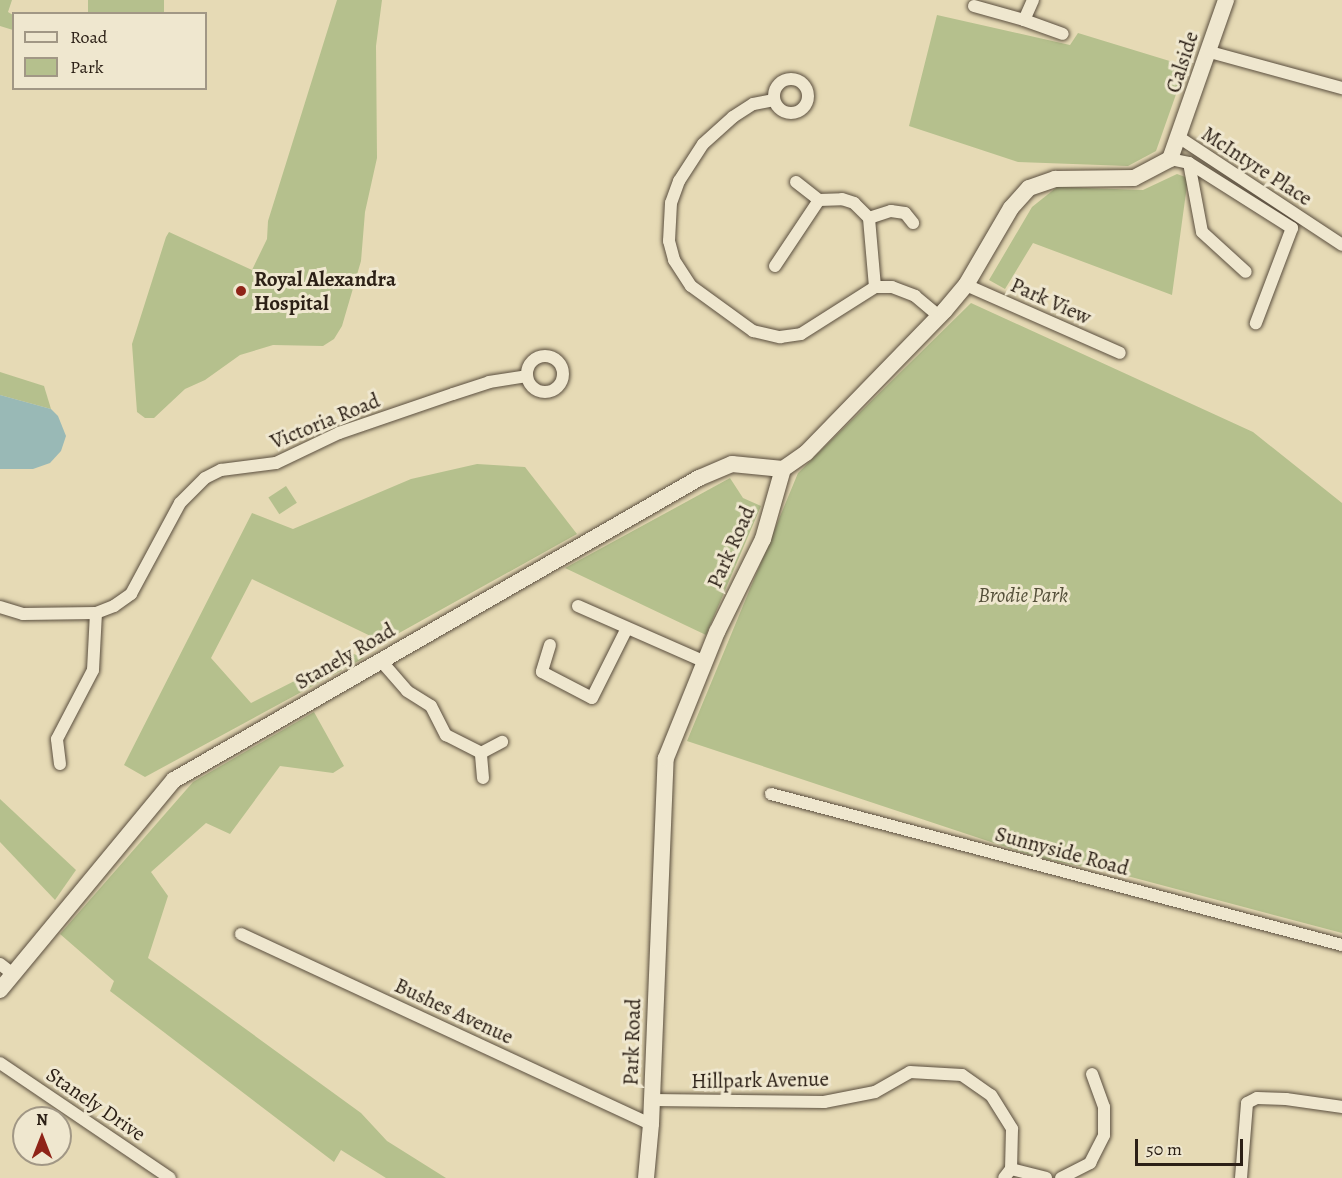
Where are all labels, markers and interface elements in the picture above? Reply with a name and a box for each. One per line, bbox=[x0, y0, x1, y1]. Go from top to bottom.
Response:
legend bbox=[12, 12, 207, 90]
text: Road bbox=[70, 25, 107, 49]
street label: Calside bbox=[1160, 28, 1204, 96]
text: Park bbox=[70, 55, 104, 79]
street label: McIntyre Place bbox=[1197, 121, 1317, 211]
place label: Royal Alexandra Hospital bbox=[254, 266, 396, 316]
street label: Park View bbox=[1007, 272, 1095, 330]
marker: Royal Alexandra Hospital bbox=[232, 282, 250, 300]
street label: Victoria Road bbox=[267, 388, 383, 454]
street label: Park Road bbox=[702, 502, 760, 592]
park label: Brodie Park bbox=[978, 582, 1068, 608]
street label: Stanely Road bbox=[291, 617, 399, 695]
street label: Sunnyside Road bbox=[992, 821, 1132, 881]
street label: Bushes Avenue bbox=[391, 973, 517, 1049]
street label: Park Road bbox=[618, 998, 646, 1086]
street label: Stanely Drive bbox=[41, 1062, 151, 1146]
street label: Hillpark Avenue bbox=[691, 1066, 829, 1094]
north arrow bbox=[12, 1106, 72, 1166]
text: N bbox=[36, 1109, 48, 1131]
scale bar bbox=[1138, 1127, 1246, 1165]
text: 50 m bbox=[1146, 1137, 1182, 1161]

